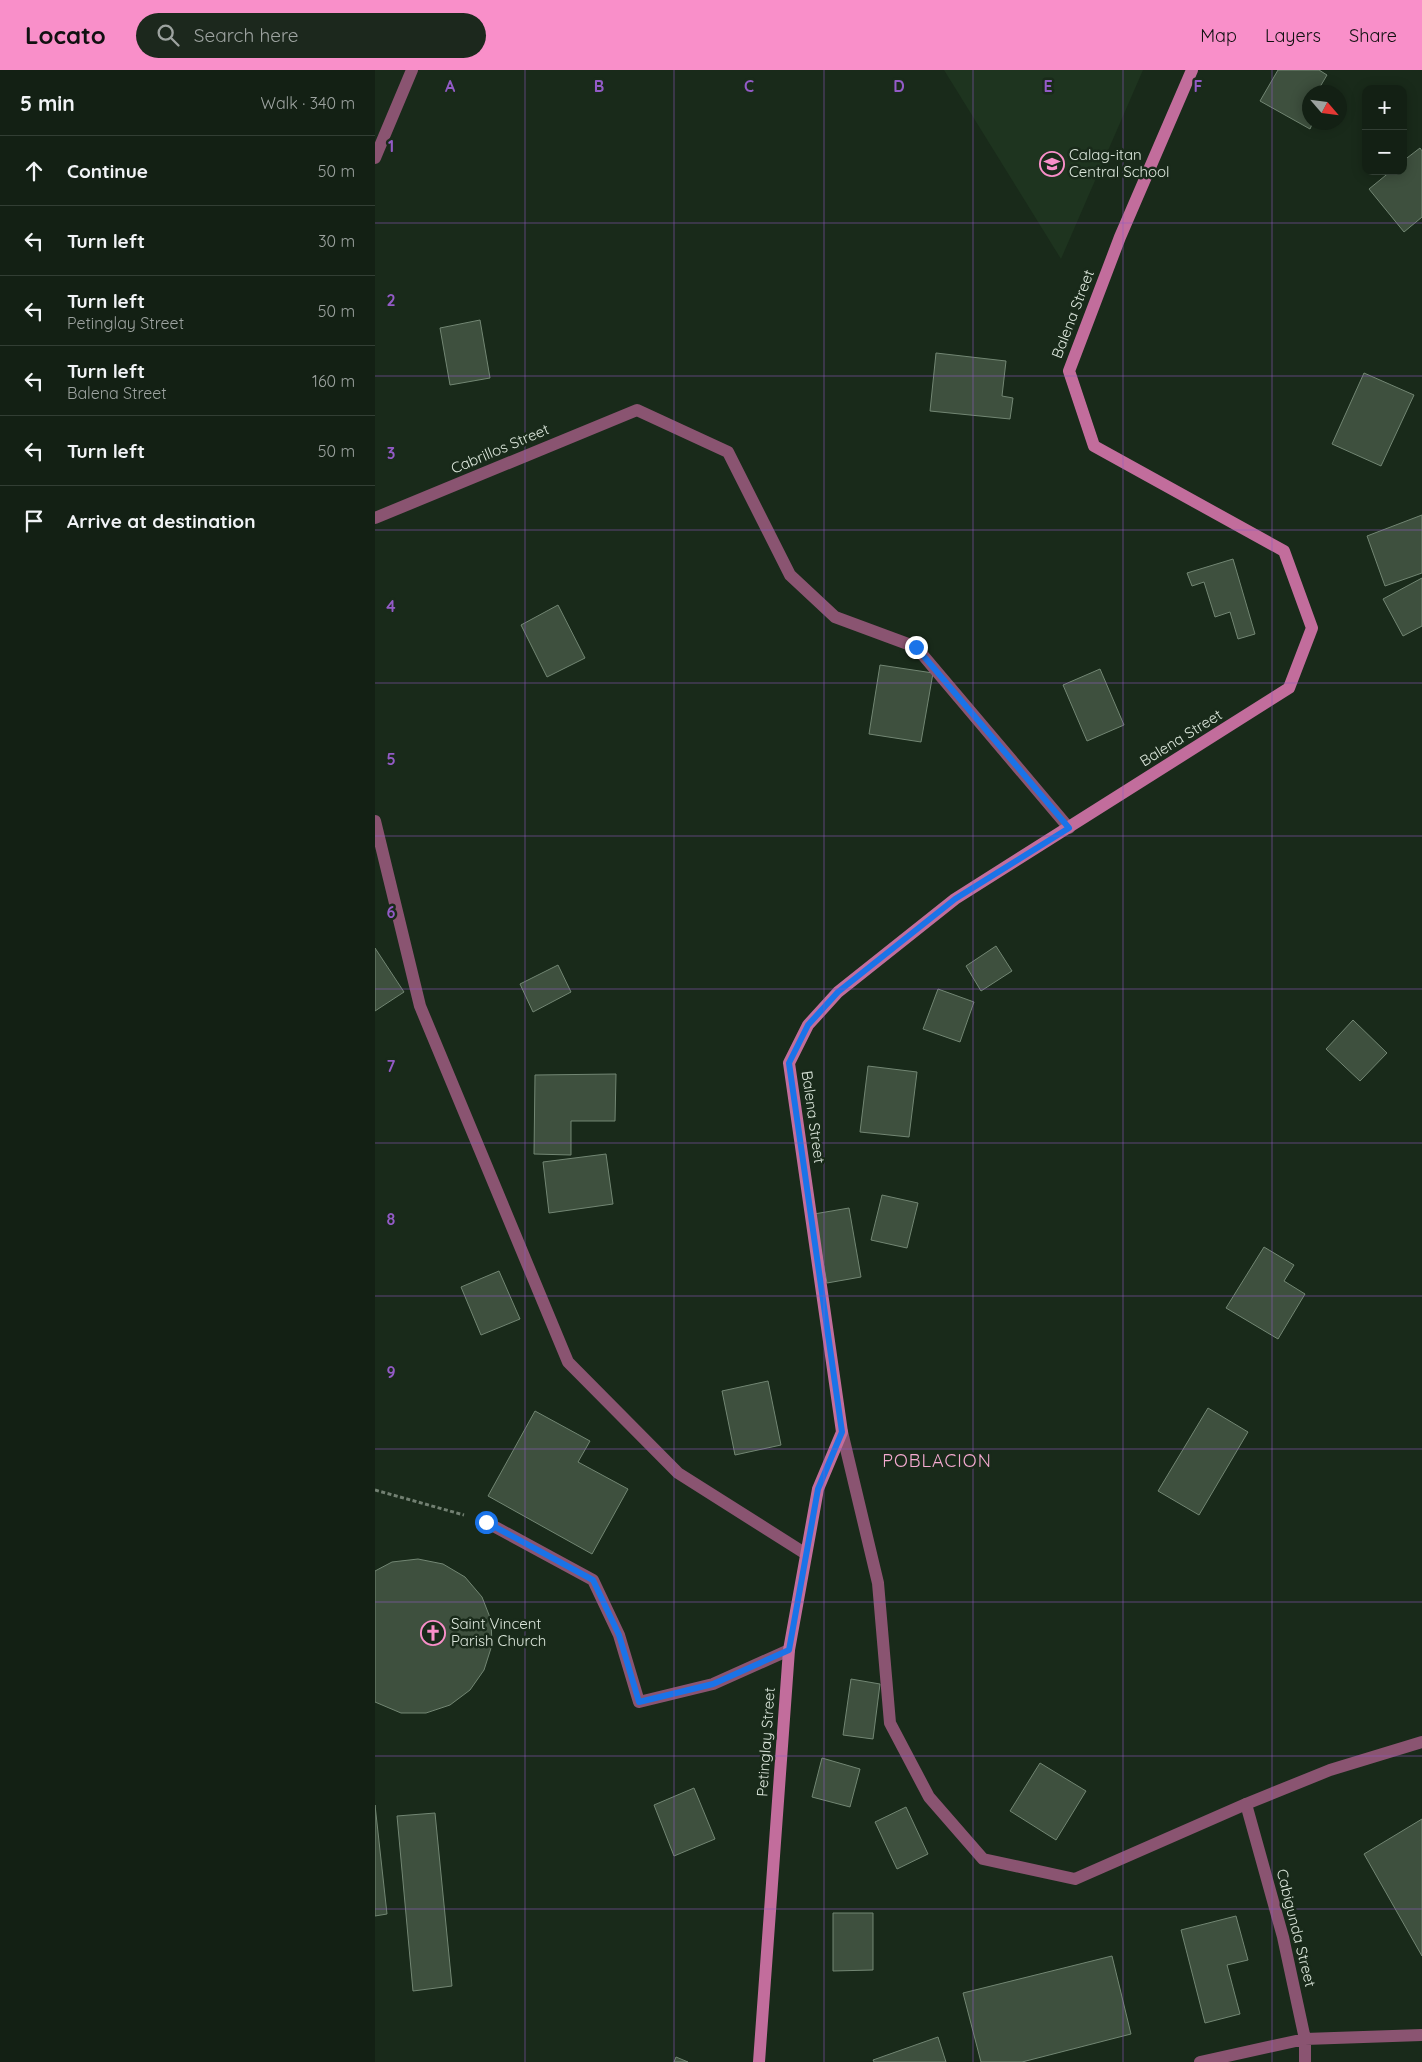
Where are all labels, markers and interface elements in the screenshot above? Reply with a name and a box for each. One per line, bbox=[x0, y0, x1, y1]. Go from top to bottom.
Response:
search box bbox=[136, 13, 486, 58]
text: Locato bbox=[25, 20, 106, 50]
icon: search bbox=[154, 21, 182, 49]
text: Search here bbox=[194, 23, 299, 47]
text: Map bbox=[1200, 24, 1237, 47]
text: Layers bbox=[1265, 24, 1321, 47]
text: Share bbox=[1349, 24, 1397, 47]
text: A bbox=[445, 76, 456, 96]
text: B bbox=[594, 76, 604, 96]
text: C bbox=[744, 76, 754, 96]
text: D bbox=[893, 76, 905, 96]
text: E bbox=[1043, 76, 1053, 96]
text: F bbox=[1194, 76, 1203, 96]
north arrow bbox=[1302, 85, 1347, 130]
map controls bbox=[1362, 85, 1407, 175]
button: + bbox=[1362, 85, 1407, 130]
text: 5 min bbox=[20, 90, 75, 116]
text: Walk · 340 m bbox=[261, 93, 355, 113]
button: − bbox=[1362, 130, 1407, 175]
text: 1 bbox=[388, 136, 394, 156]
place label: Calag-itan Central School bbox=[1069, 145, 1170, 181]
school or university icon: Calag-itan Central School bbox=[1039, 151, 1065, 177]
icon: ahead bbox=[20, 157, 48, 185]
text: Continue bbox=[67, 159, 148, 183]
text: 50 m bbox=[318, 161, 355, 181]
icon: left bbox=[20, 227, 48, 255]
text: Turn left bbox=[67, 229, 145, 253]
text: 30 m bbox=[318, 231, 355, 251]
street label: Balena Street bbox=[1047, 267, 1098, 361]
text: Turn left bbox=[67, 289, 145, 313]
text: 2 bbox=[386, 290, 396, 310]
icon: left bbox=[20, 297, 48, 325]
text: 50 m bbox=[318, 301, 355, 321]
text: Petinglay Street bbox=[67, 313, 184, 333]
text: Turn left bbox=[67, 359, 145, 383]
icon: left bbox=[20, 367, 48, 395]
text: 160 m bbox=[312, 371, 355, 391]
text: Balena Street bbox=[67, 383, 167, 403]
street label: Cabrillos Street bbox=[448, 419, 552, 478]
icon: left bbox=[20, 437, 48, 465]
text: Turn left bbox=[67, 439, 145, 463]
text: 50 m bbox=[318, 441, 355, 461]
text: 3 bbox=[387, 443, 395, 463]
icon: arrive bbox=[20, 507, 48, 535]
text: Arrive at destination bbox=[67, 509, 256, 533]
text: 4 bbox=[386, 596, 396, 616]
route end bbox=[905, 636, 928, 659]
street label: Balena Street bbox=[1136, 705, 1225, 770]
text: 5 bbox=[386, 749, 396, 769]
text: 6 bbox=[387, 902, 396, 922]
text: 7 bbox=[387, 1056, 396, 1076]
street label: Balena Street bbox=[798, 1069, 829, 1165]
text: 8 bbox=[387, 1209, 396, 1229]
text: 9 bbox=[386, 1362, 396, 1382]
district label: POBLACION bbox=[882, 1449, 992, 1472]
route start bbox=[475, 1511, 498, 1534]
place label: Saint Vincent Parish Church bbox=[451, 1614, 546, 1650]
church icon: Saint Vincent Parish Church bbox=[420, 1620, 446, 1646]
street label: Petinglay Street bbox=[752, 1687, 779, 1797]
street label: Cabigunda Street bbox=[1273, 1867, 1320, 1989]

